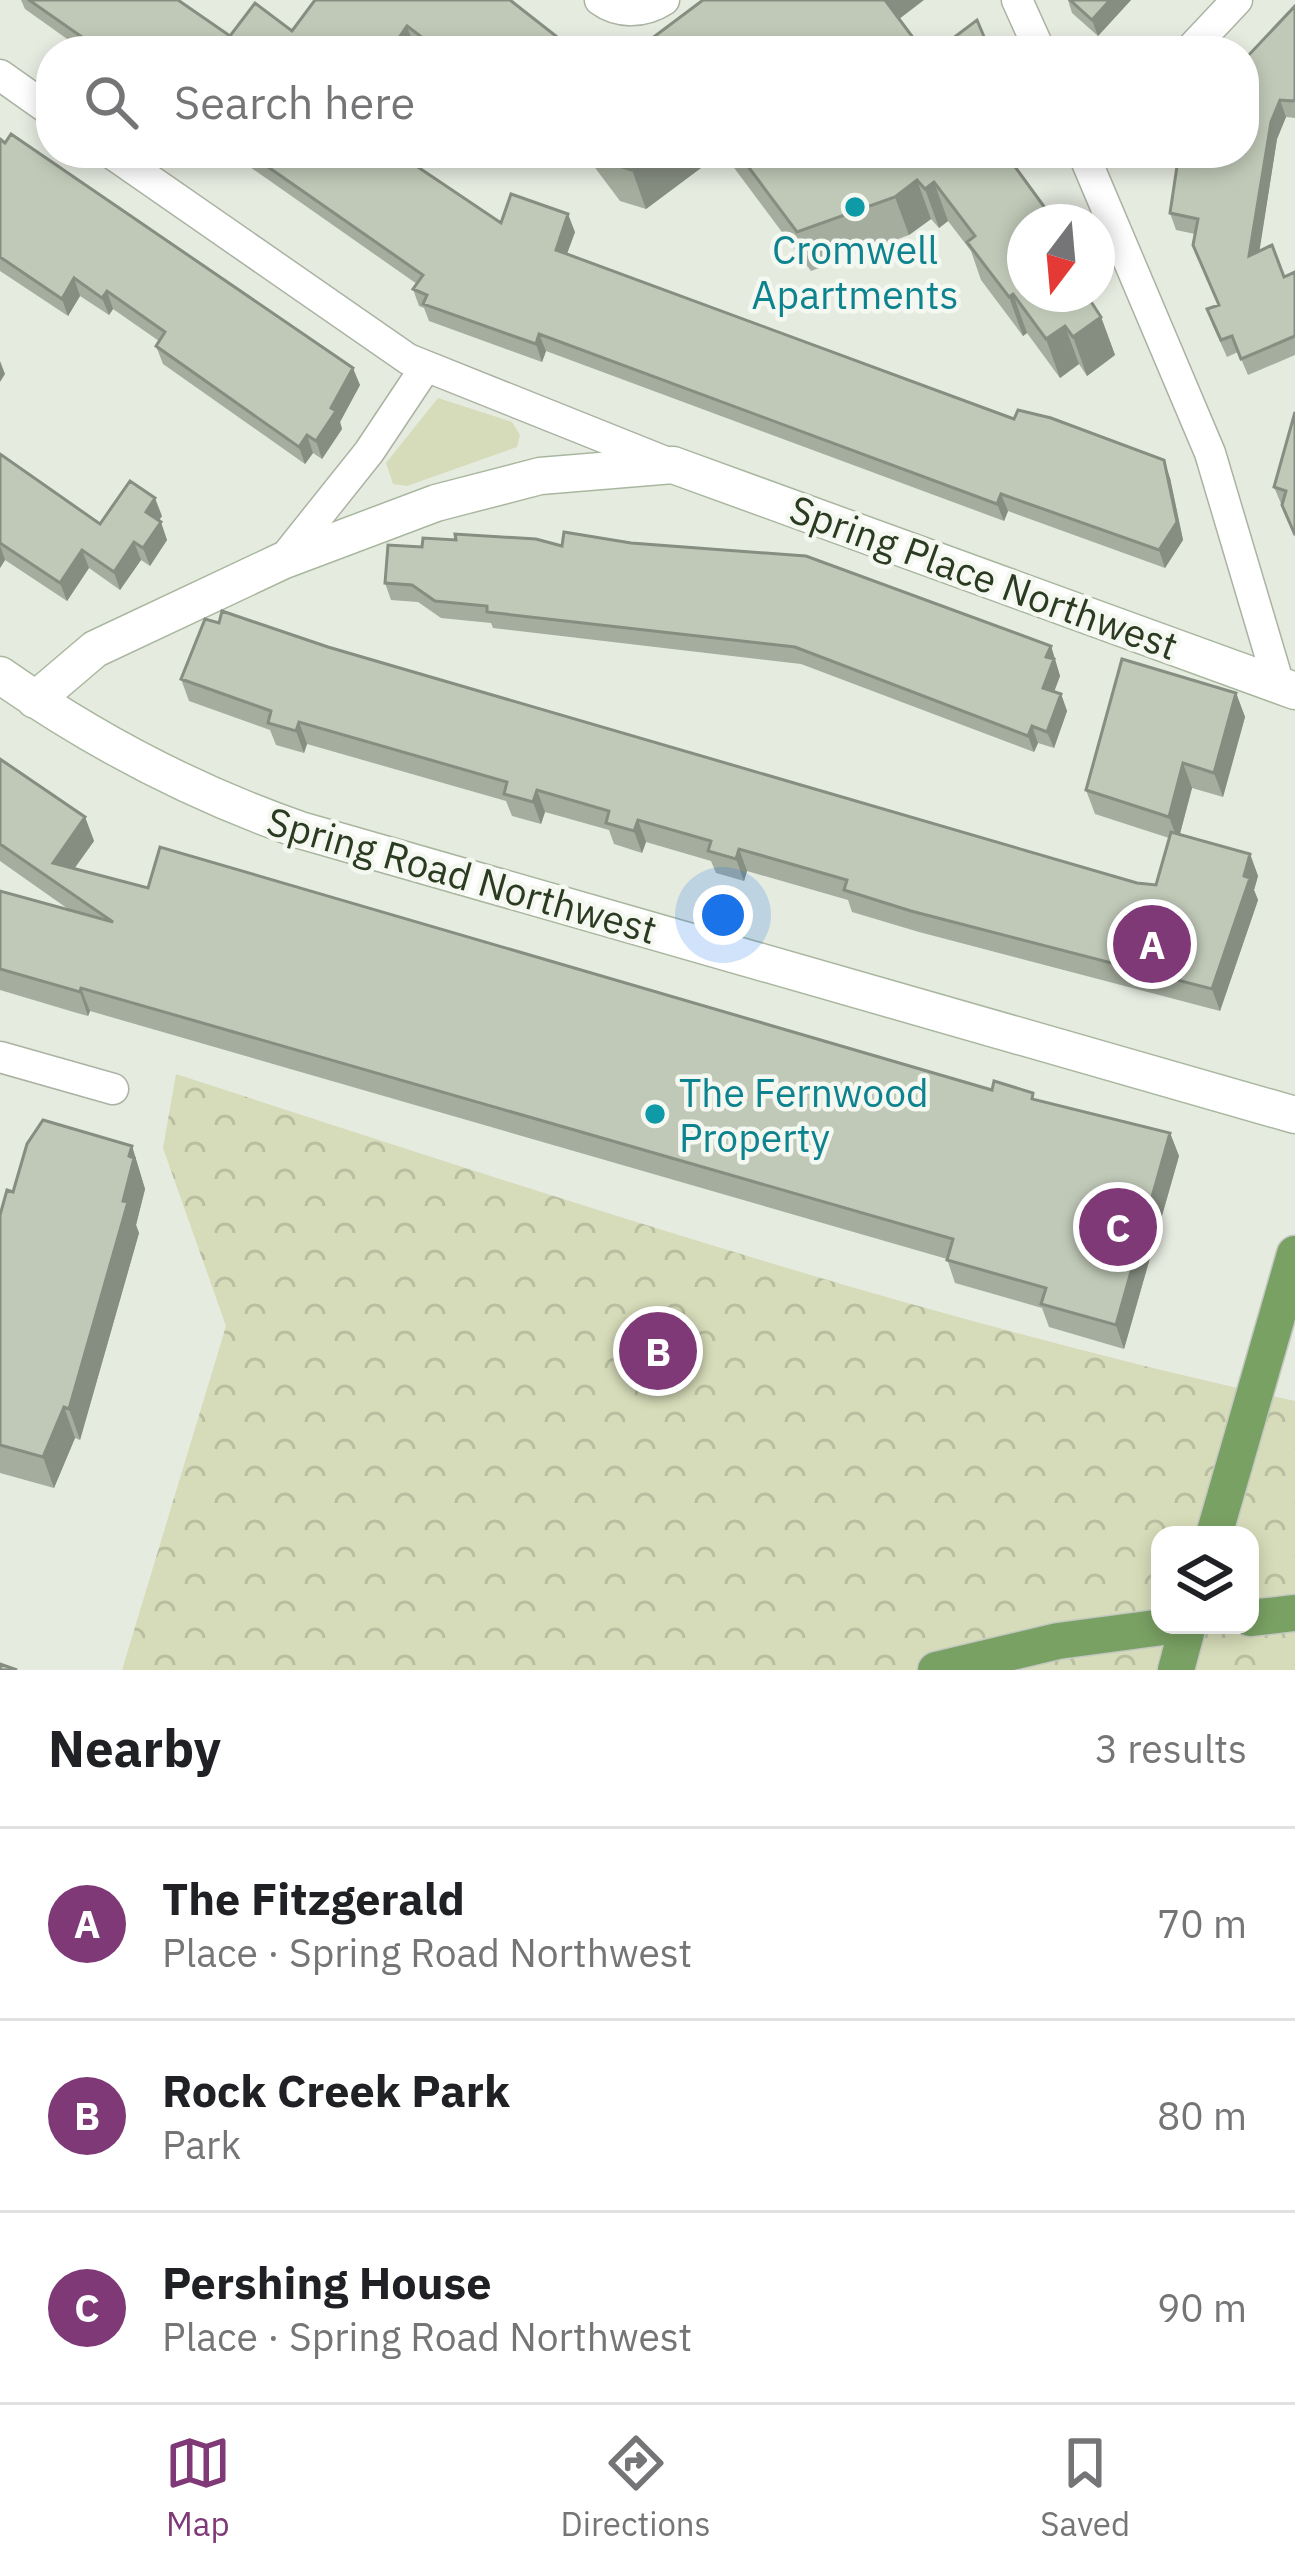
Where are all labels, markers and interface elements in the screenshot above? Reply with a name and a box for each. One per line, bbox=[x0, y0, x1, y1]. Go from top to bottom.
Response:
search box bbox=[36, 36, 1259, 168]
icon: search bbox=[78, 69, 144, 135]
text: Search here bbox=[174, 73, 415, 131]
marker: Cromwell Apartments bbox=[842, 194, 868, 220]
north arrow bbox=[1007, 204, 1115, 312]
place label: Cromwell Apartments bbox=[752, 224, 958, 320]
street label: Spring Place Northwest bbox=[783, 483, 1185, 671]
street label: Spring Road Northwest bbox=[261, 795, 663, 955]
your location bbox=[693, 885, 753, 945]
pin: A bbox=[1113, 899, 1191, 989]
place label: The Fernwood Property bbox=[679, 1067, 929, 1163]
marker: The Fernwood Property bbox=[642, 1101, 668, 1127]
pin: C bbox=[1079, 1182, 1157, 1272]
pin: B bbox=[619, 1306, 697, 1396]
map controls bbox=[1151, 1526, 1259, 1634]
button: layers bbox=[1151, 1526, 1259, 1634]
text: Nearby bbox=[48, 1715, 221, 1781]
text: 3 results bbox=[1095, 1723, 1247, 1774]
text: The Fitzgerald bbox=[162, 1869, 465, 1927]
text: A bbox=[74, 1898, 100, 1949]
text: 70 m bbox=[1157, 1898, 1247, 1949]
text: Place · Spring Road Northwest bbox=[162, 1927, 692, 1978]
text: Rock Creek Park bbox=[162, 2061, 510, 2119]
text: B bbox=[74, 2090, 100, 2141]
text: 80 m bbox=[1157, 2090, 1247, 2141]
text: Park bbox=[162, 2119, 241, 2170]
text: Pershing House bbox=[162, 2253, 492, 2311]
text: C bbox=[74, 2282, 100, 2333]
text: 90 m bbox=[1157, 2282, 1247, 2333]
text: Place · Spring Road Northwest bbox=[162, 2311, 692, 2362]
tab: Map bbox=[165, 2430, 231, 2545]
tab: Directions bbox=[561, 2430, 711, 2545]
tab: Saved bbox=[1040, 2430, 1130, 2545]

